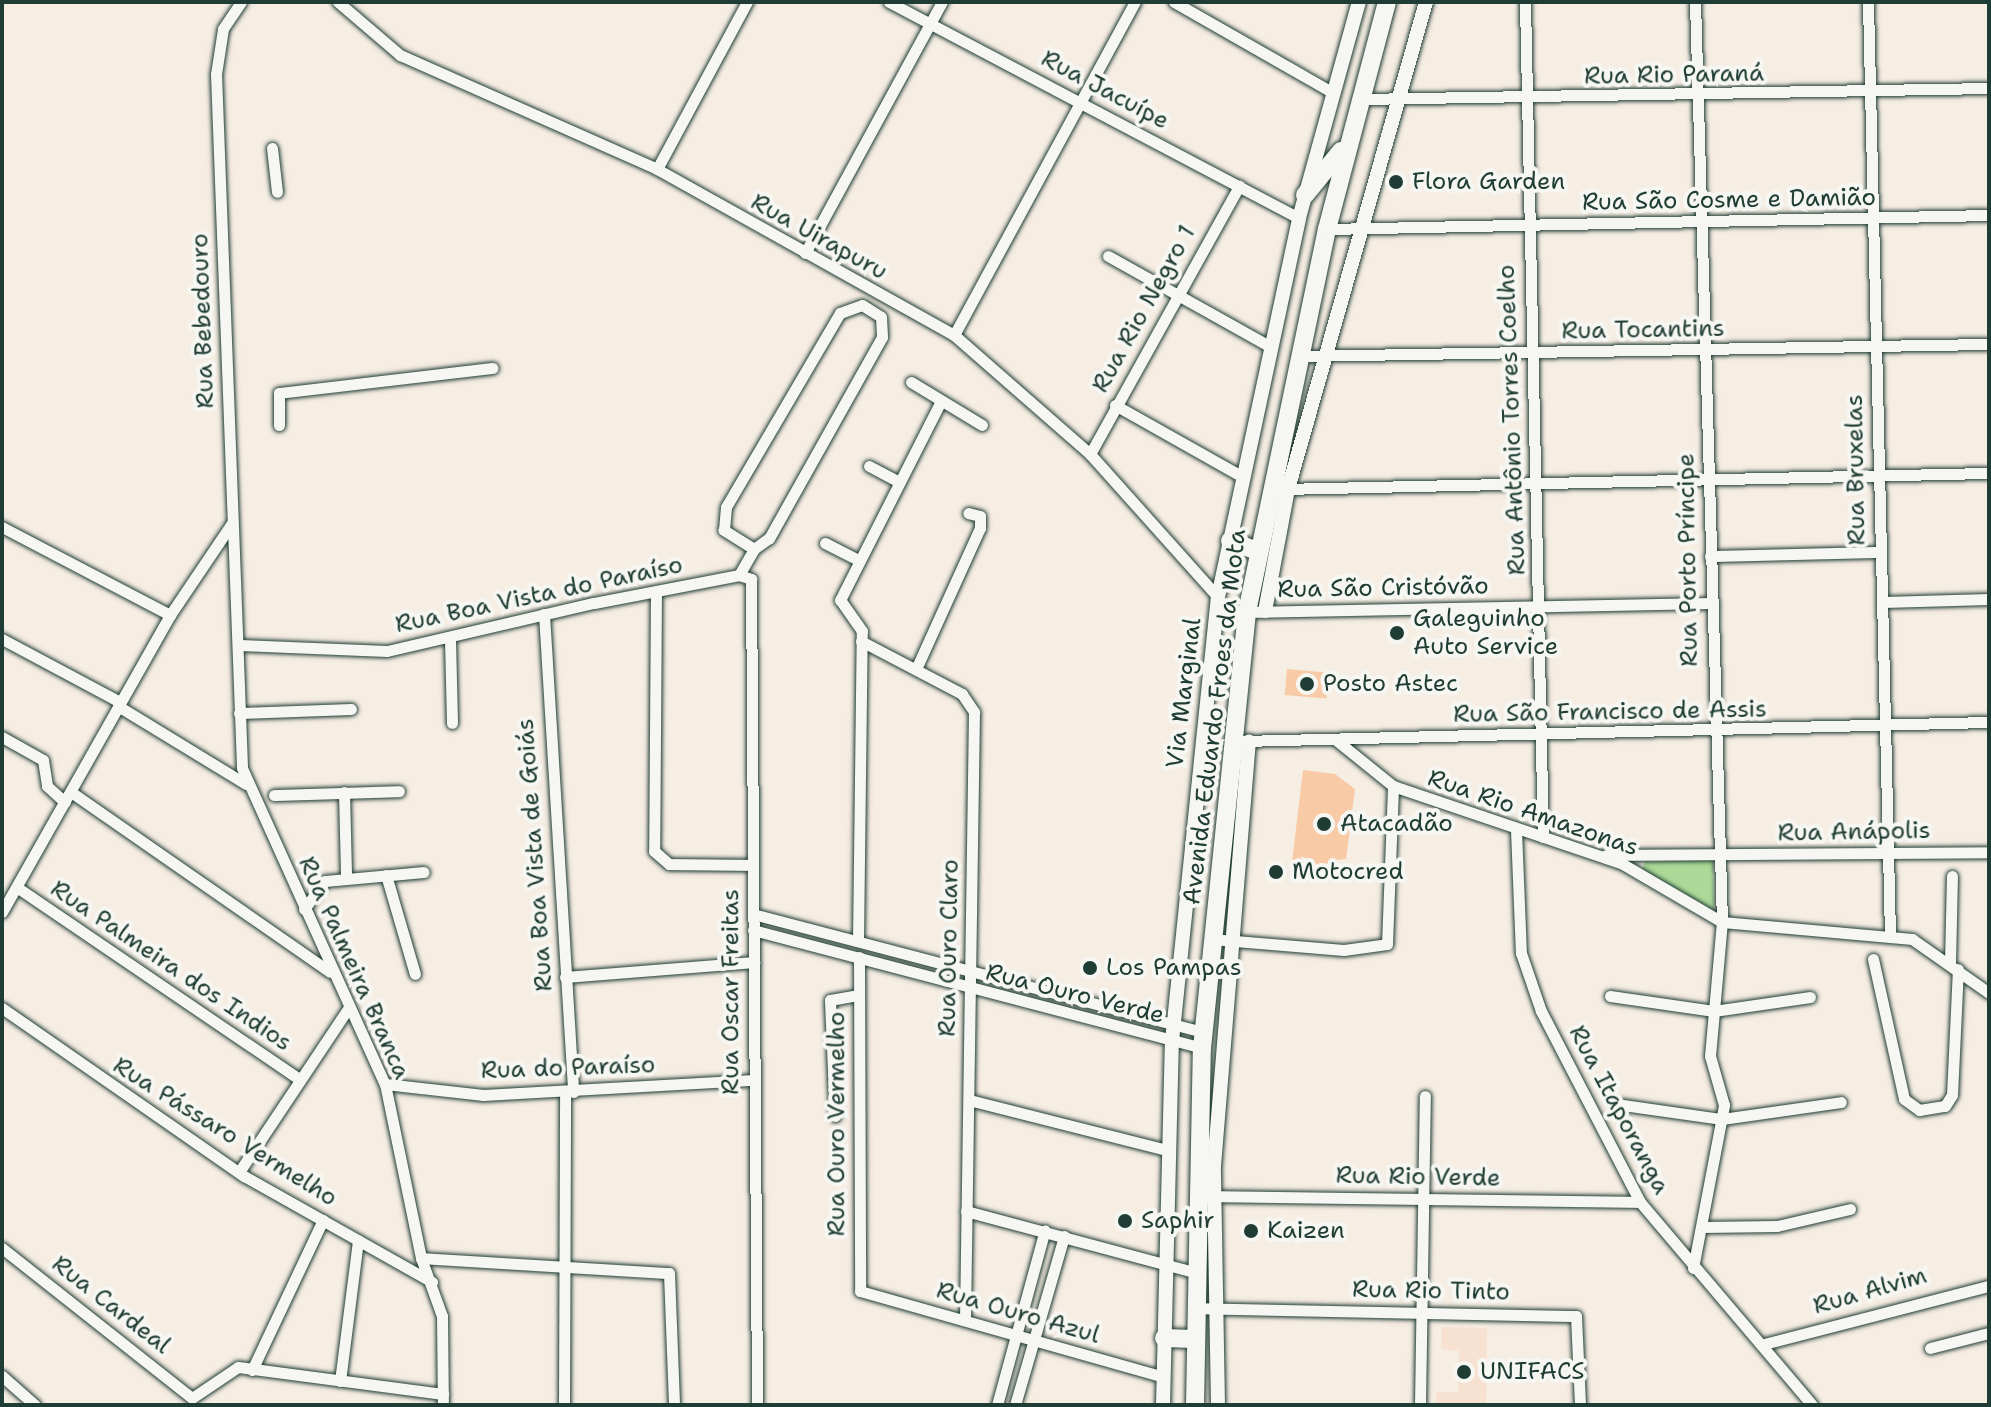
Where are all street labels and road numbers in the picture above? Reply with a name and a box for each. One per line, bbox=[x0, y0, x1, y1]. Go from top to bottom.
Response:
street label: Rua Jacuípe bbox=[1036, 44, 1174, 136]
street label: Rua Rio Paraná bbox=[1584, 59, 1764, 91]
street label: Rua São Cosme e Damião bbox=[1582, 183, 1876, 217]
street label: Rua Uirapuru bbox=[746, 188, 892, 286]
street label: Rua Rio Negro 1 bbox=[1086, 220, 1202, 398]
street label: Rua Bebedouro bbox=[186, 233, 220, 409]
street label: Rua Antônio Torres Coelho bbox=[1492, 264, 1532, 576]
street label: Rua Tocantins bbox=[1561, 314, 1725, 346]
street label: Rua Bruxelas bbox=[1840, 394, 1872, 546]
street label: Rua Porto Príncipe bbox=[1672, 453, 1704, 667]
street label: Avenida Eduardo Froes da Mota bbox=[1178, 528, 1252, 906]
street label: Rua Boa Vista do Paraíso bbox=[393, 550, 685, 640]
street label: Rua São Cristóvão bbox=[1277, 572, 1489, 604]
street label: Via Marginal bbox=[1160, 616, 1208, 770]
street label: Rua São Francisco de Assis bbox=[1453, 695, 1767, 729]
street label: Rua Boa Vista de Goiás bbox=[511, 717, 559, 993]
street label: Rua Rio Amazonas bbox=[1424, 763, 1642, 863]
street label: Rua Anápolis bbox=[1777, 816, 1931, 848]
street label: Rua Palmeira Branca bbox=[292, 852, 416, 1084]
street label: Rua Ouro Claro bbox=[933, 859, 965, 1037]
street label: Rua Palmeira dos Indios bbox=[45, 874, 297, 1058]
street label: Rua Oscar Freitas bbox=[717, 889, 745, 1095]
street label: Rua Ouro Verde bbox=[983, 958, 1167, 1030]
street label: Rua Ouro Vermelho bbox=[823, 1012, 851, 1236]
street label: Rua Itaporanga bbox=[1562, 1021, 1676, 1199]
street label: Rua Pássaro Vermelho bbox=[108, 1051, 342, 1213]
street label: Rua do Paraíso bbox=[480, 1051, 656, 1085]
street label: Rua Rio Verde bbox=[1335, 1161, 1501, 1193]
street label: Rua Cardeal bbox=[46, 1250, 176, 1360]
street label: Rua Alvim bbox=[1810, 1261, 1930, 1321]
street label: Rua Rio Tinto bbox=[1352, 1275, 1510, 1307]
street label: Rua Ouro Azul bbox=[933, 1276, 1103, 1350]

